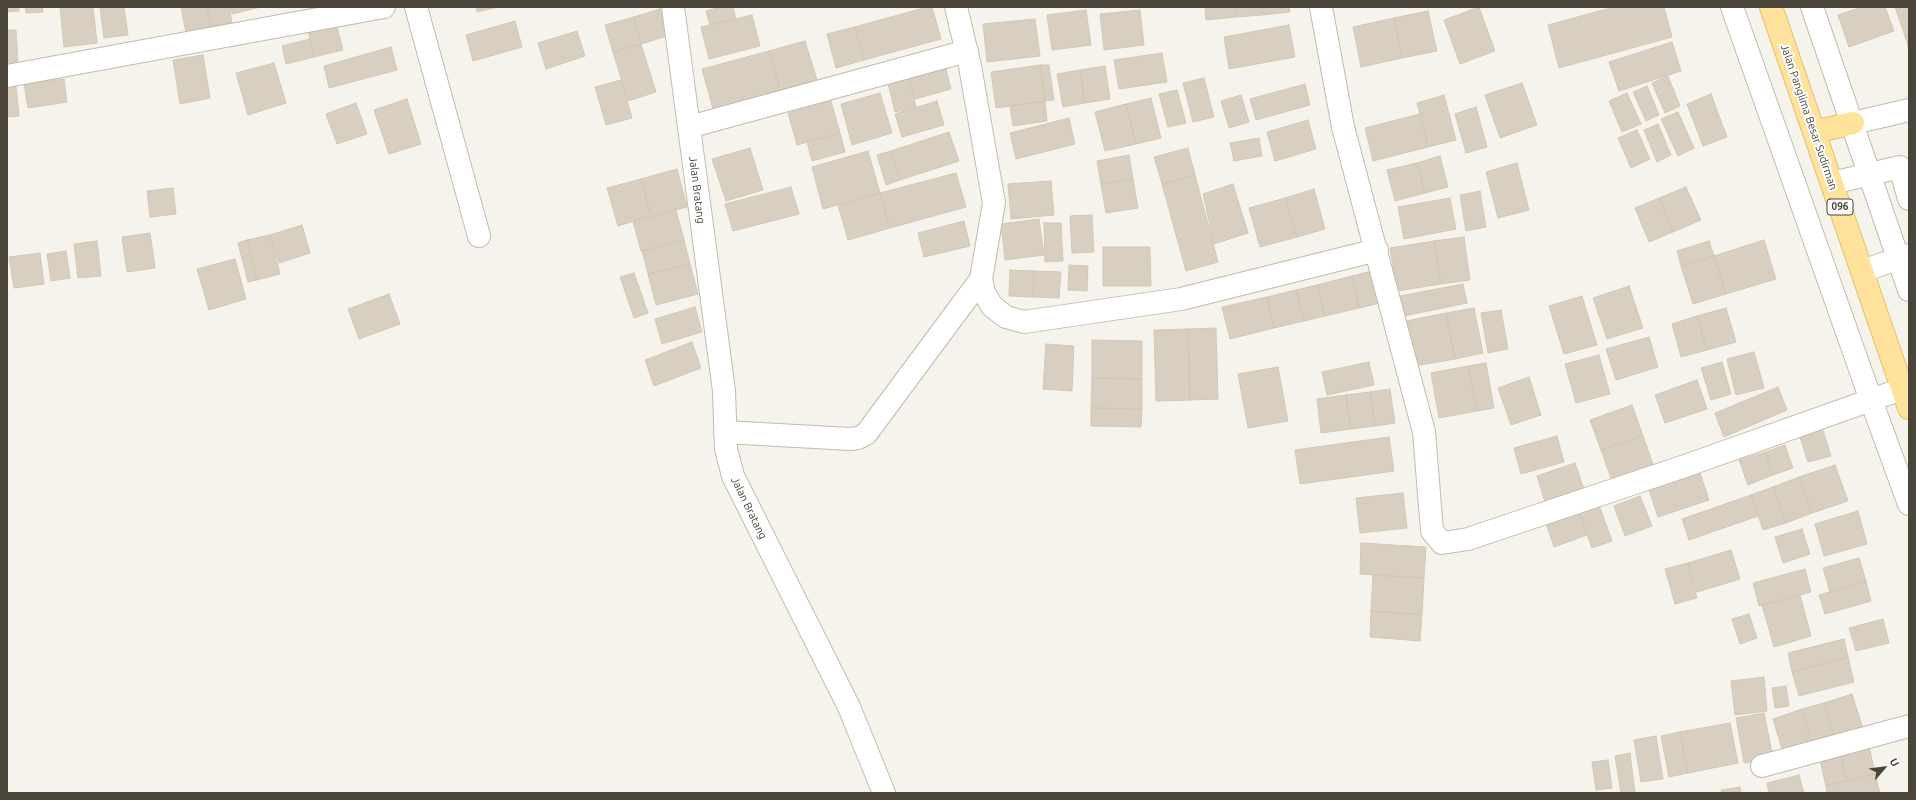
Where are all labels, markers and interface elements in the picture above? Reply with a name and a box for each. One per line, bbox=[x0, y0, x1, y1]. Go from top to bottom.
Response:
street label: Jalan Panglima Besar Sudirman bbox=[1778, 42, 1840, 192]
street label: Jalan Bratang bbox=[686, 156, 708, 224]
road number: 096 bbox=[1827, 199, 1853, 215]
street label: Jalan Bratang bbox=[728, 475, 770, 541]
north arrow bbox=[1864, 748, 1904, 788]
text: U bbox=[1887, 756, 1902, 769]

